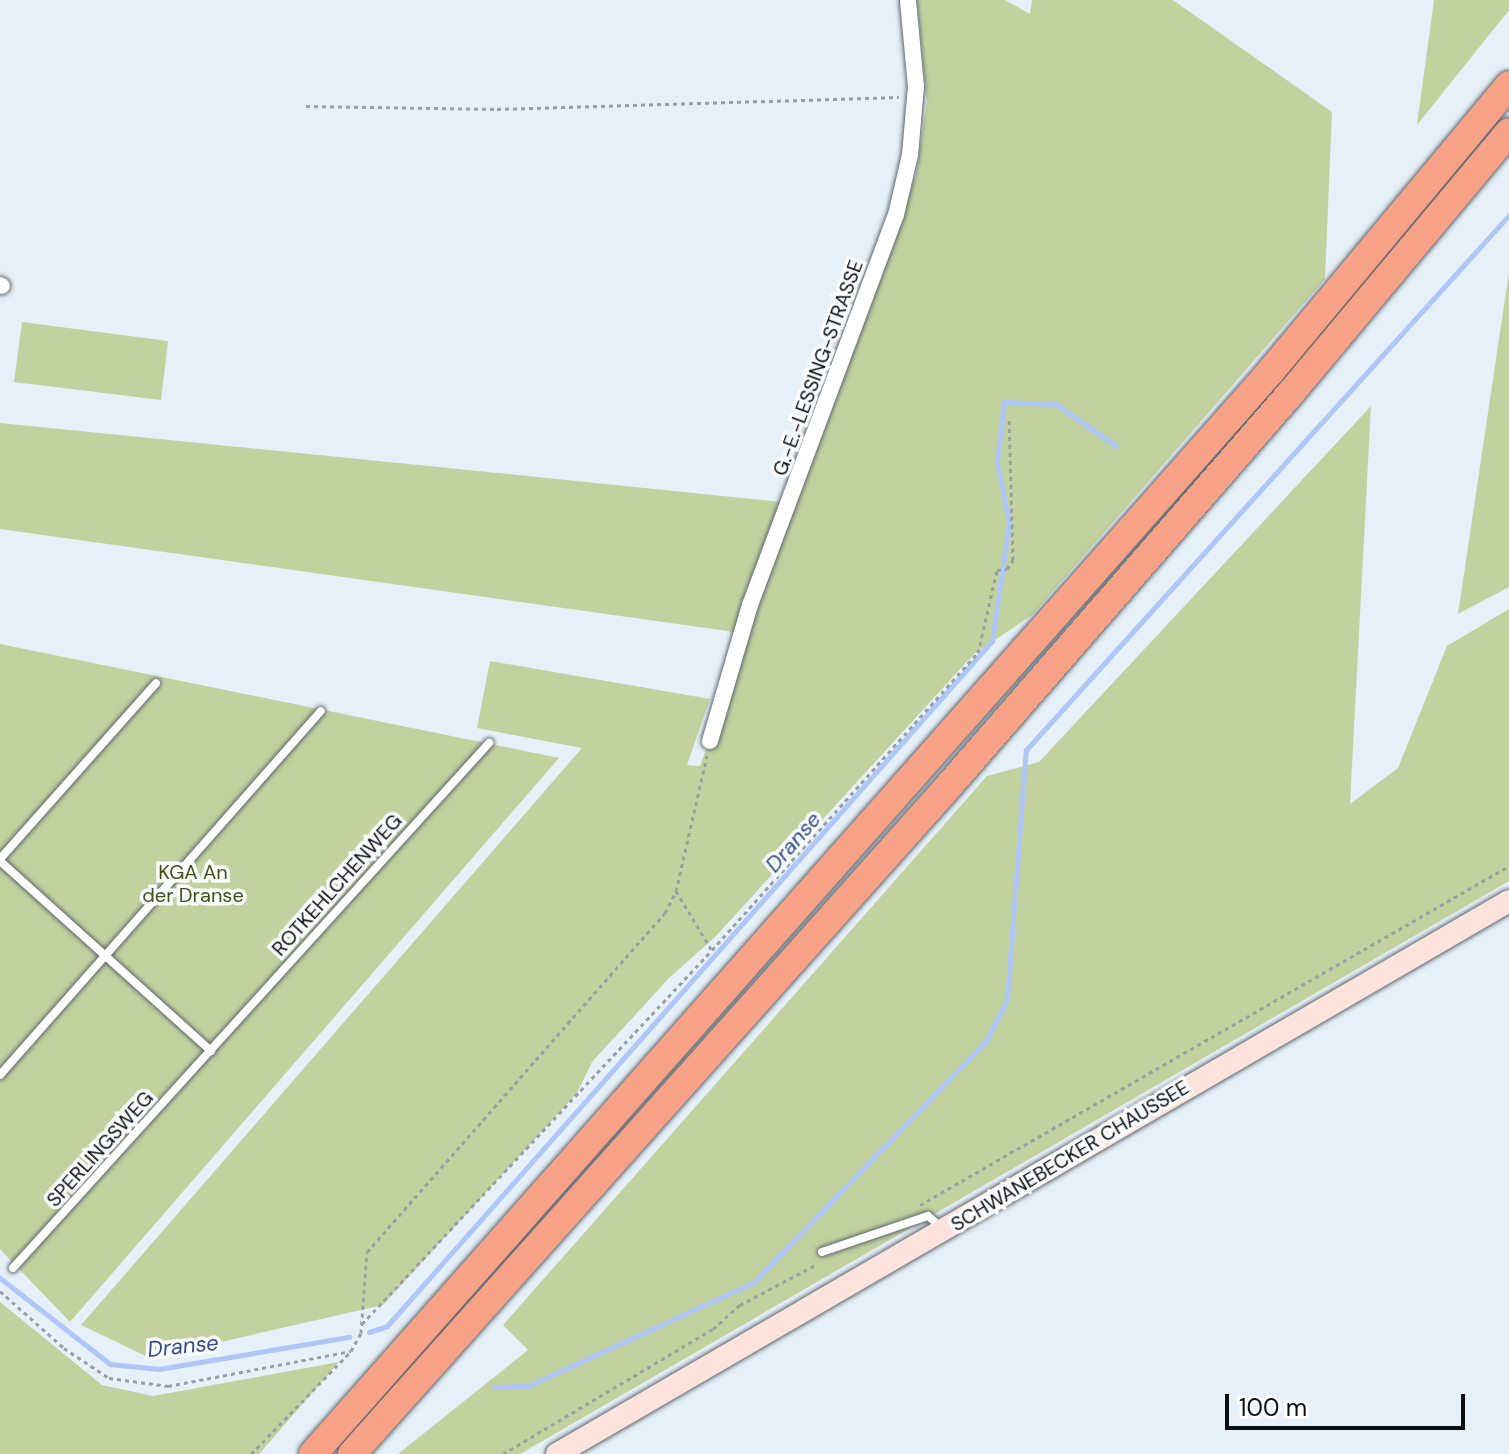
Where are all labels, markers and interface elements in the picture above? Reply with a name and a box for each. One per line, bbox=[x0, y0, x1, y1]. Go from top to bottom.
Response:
street label: G.-E.-LESSING-STRASSE bbox=[768, 257, 868, 479]
water label: Dranse bbox=[760, 806, 826, 878]
street label: ROTKEHLCHENWEG bbox=[267, 809, 407, 961]
park label: KGA An der Dranse bbox=[142, 861, 244, 908]
street label: SCHWANEBECKER CHAUSSEE bbox=[947, 1075, 1193, 1237]
street label: SPERLINGSWEG bbox=[42, 1086, 158, 1212]
water label: Dranse bbox=[146, 1329, 220, 1363]
scale bar bbox=[1229, 1378, 1469, 1428]
text: 100 m bbox=[1239, 1392, 1307, 1423]

